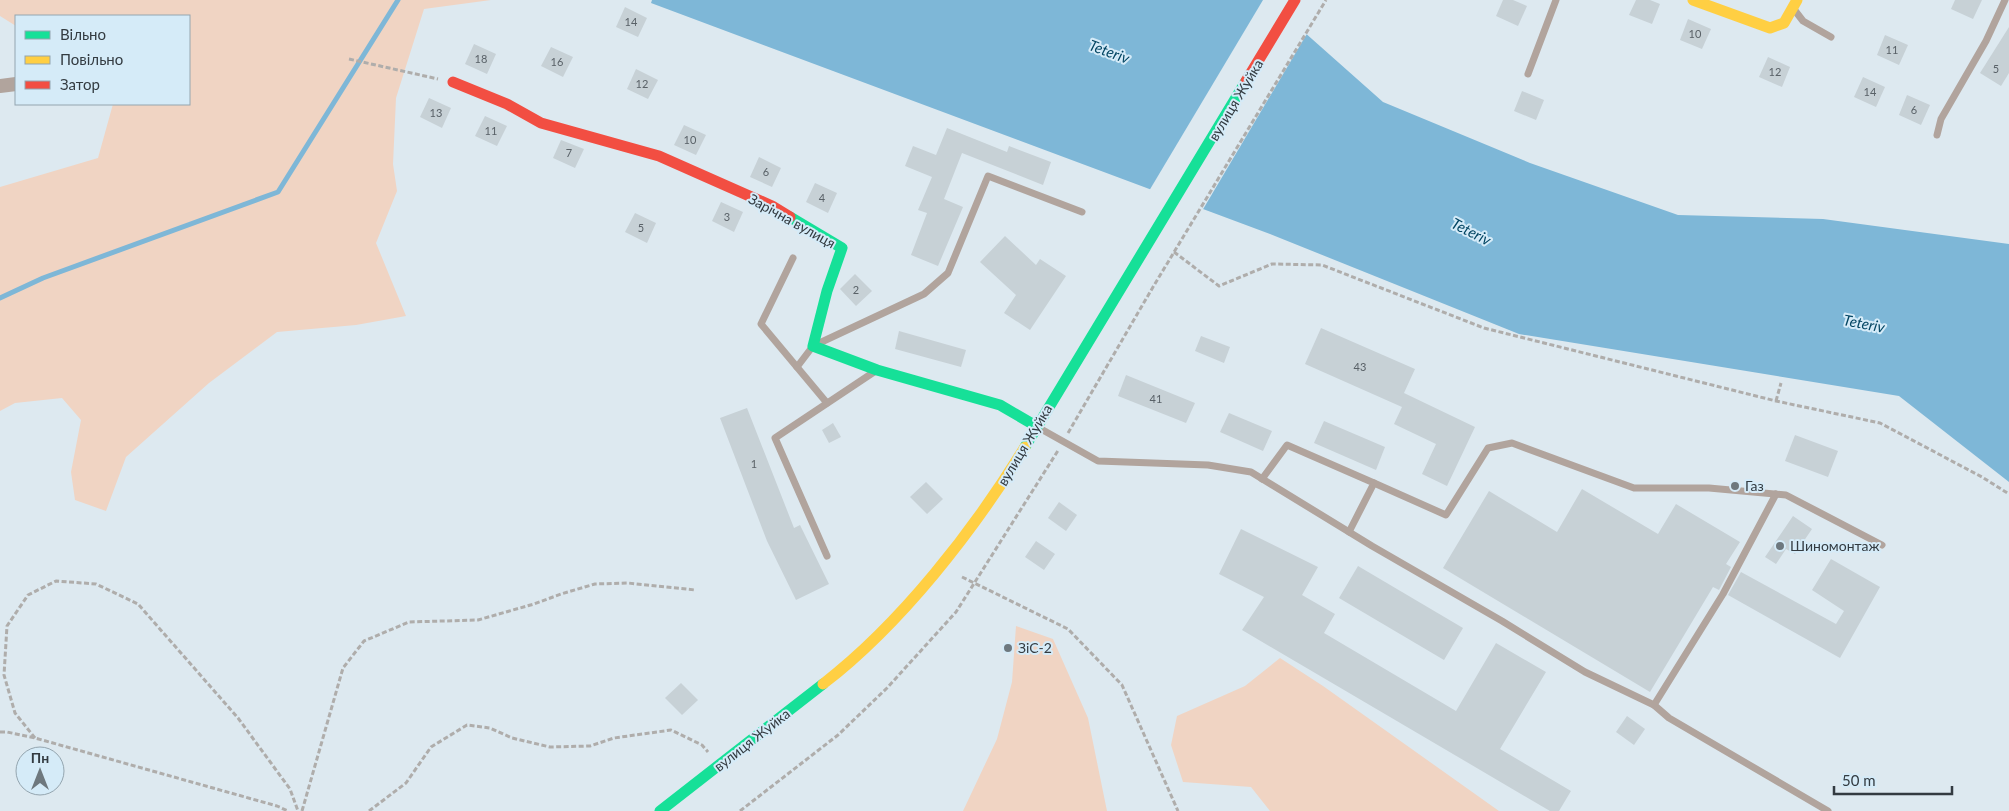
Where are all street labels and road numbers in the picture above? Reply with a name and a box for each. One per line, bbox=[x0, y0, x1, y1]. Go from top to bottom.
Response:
street label: вулиця Жуйка bbox=[1205, 56, 1267, 143]
street label: Зарічна вулиця bbox=[746, 190, 839, 251]
street label: вулиця Жуйка bbox=[994, 401, 1056, 488]
street label: вулиця Жуйка bbox=[710, 705, 793, 775]

